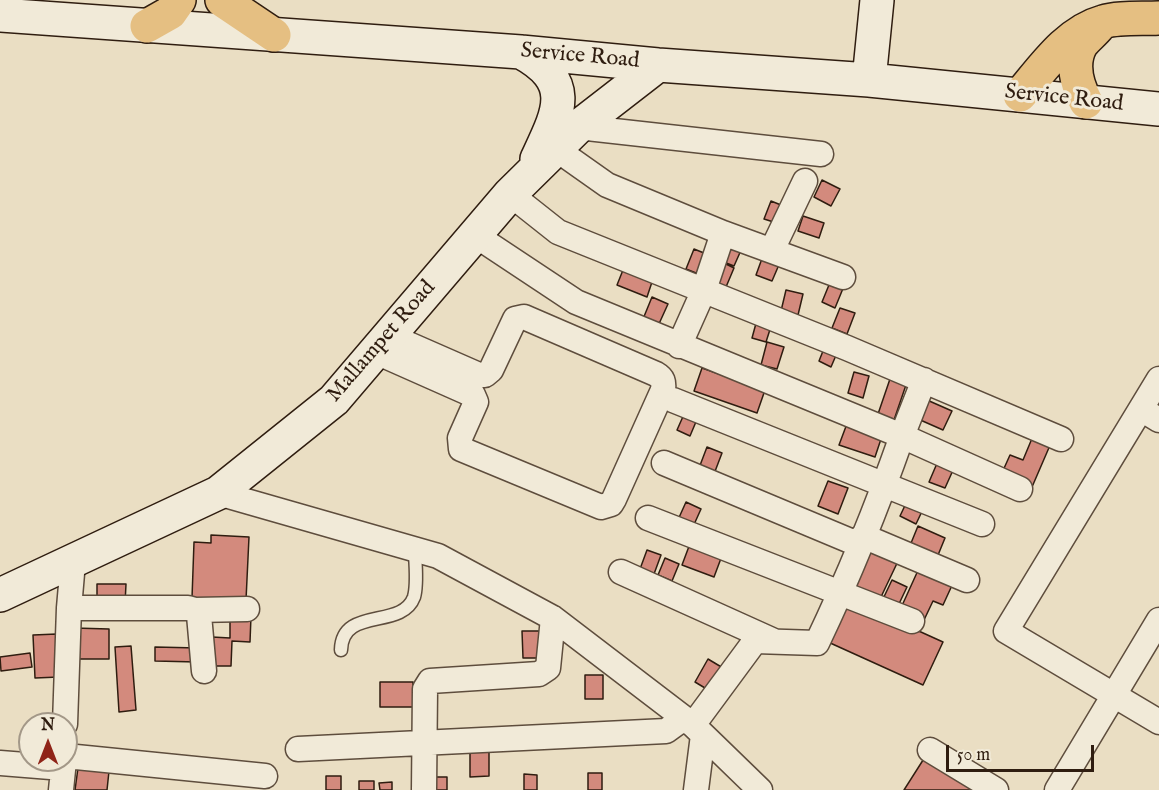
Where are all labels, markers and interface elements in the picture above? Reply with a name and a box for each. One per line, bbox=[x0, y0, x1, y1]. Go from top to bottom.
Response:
street label: Service Road bbox=[520, 39, 640, 75]
street label: Service Road bbox=[1003, 80, 1125, 118]
street label: Mallampet Road bbox=[322, 276, 442, 408]
north arrow bbox=[18, 712, 78, 772]
text: N bbox=[41, 716, 55, 736]
scale bar bbox=[949, 733, 1098, 771]
text: 50 m bbox=[957, 744, 990, 767]

